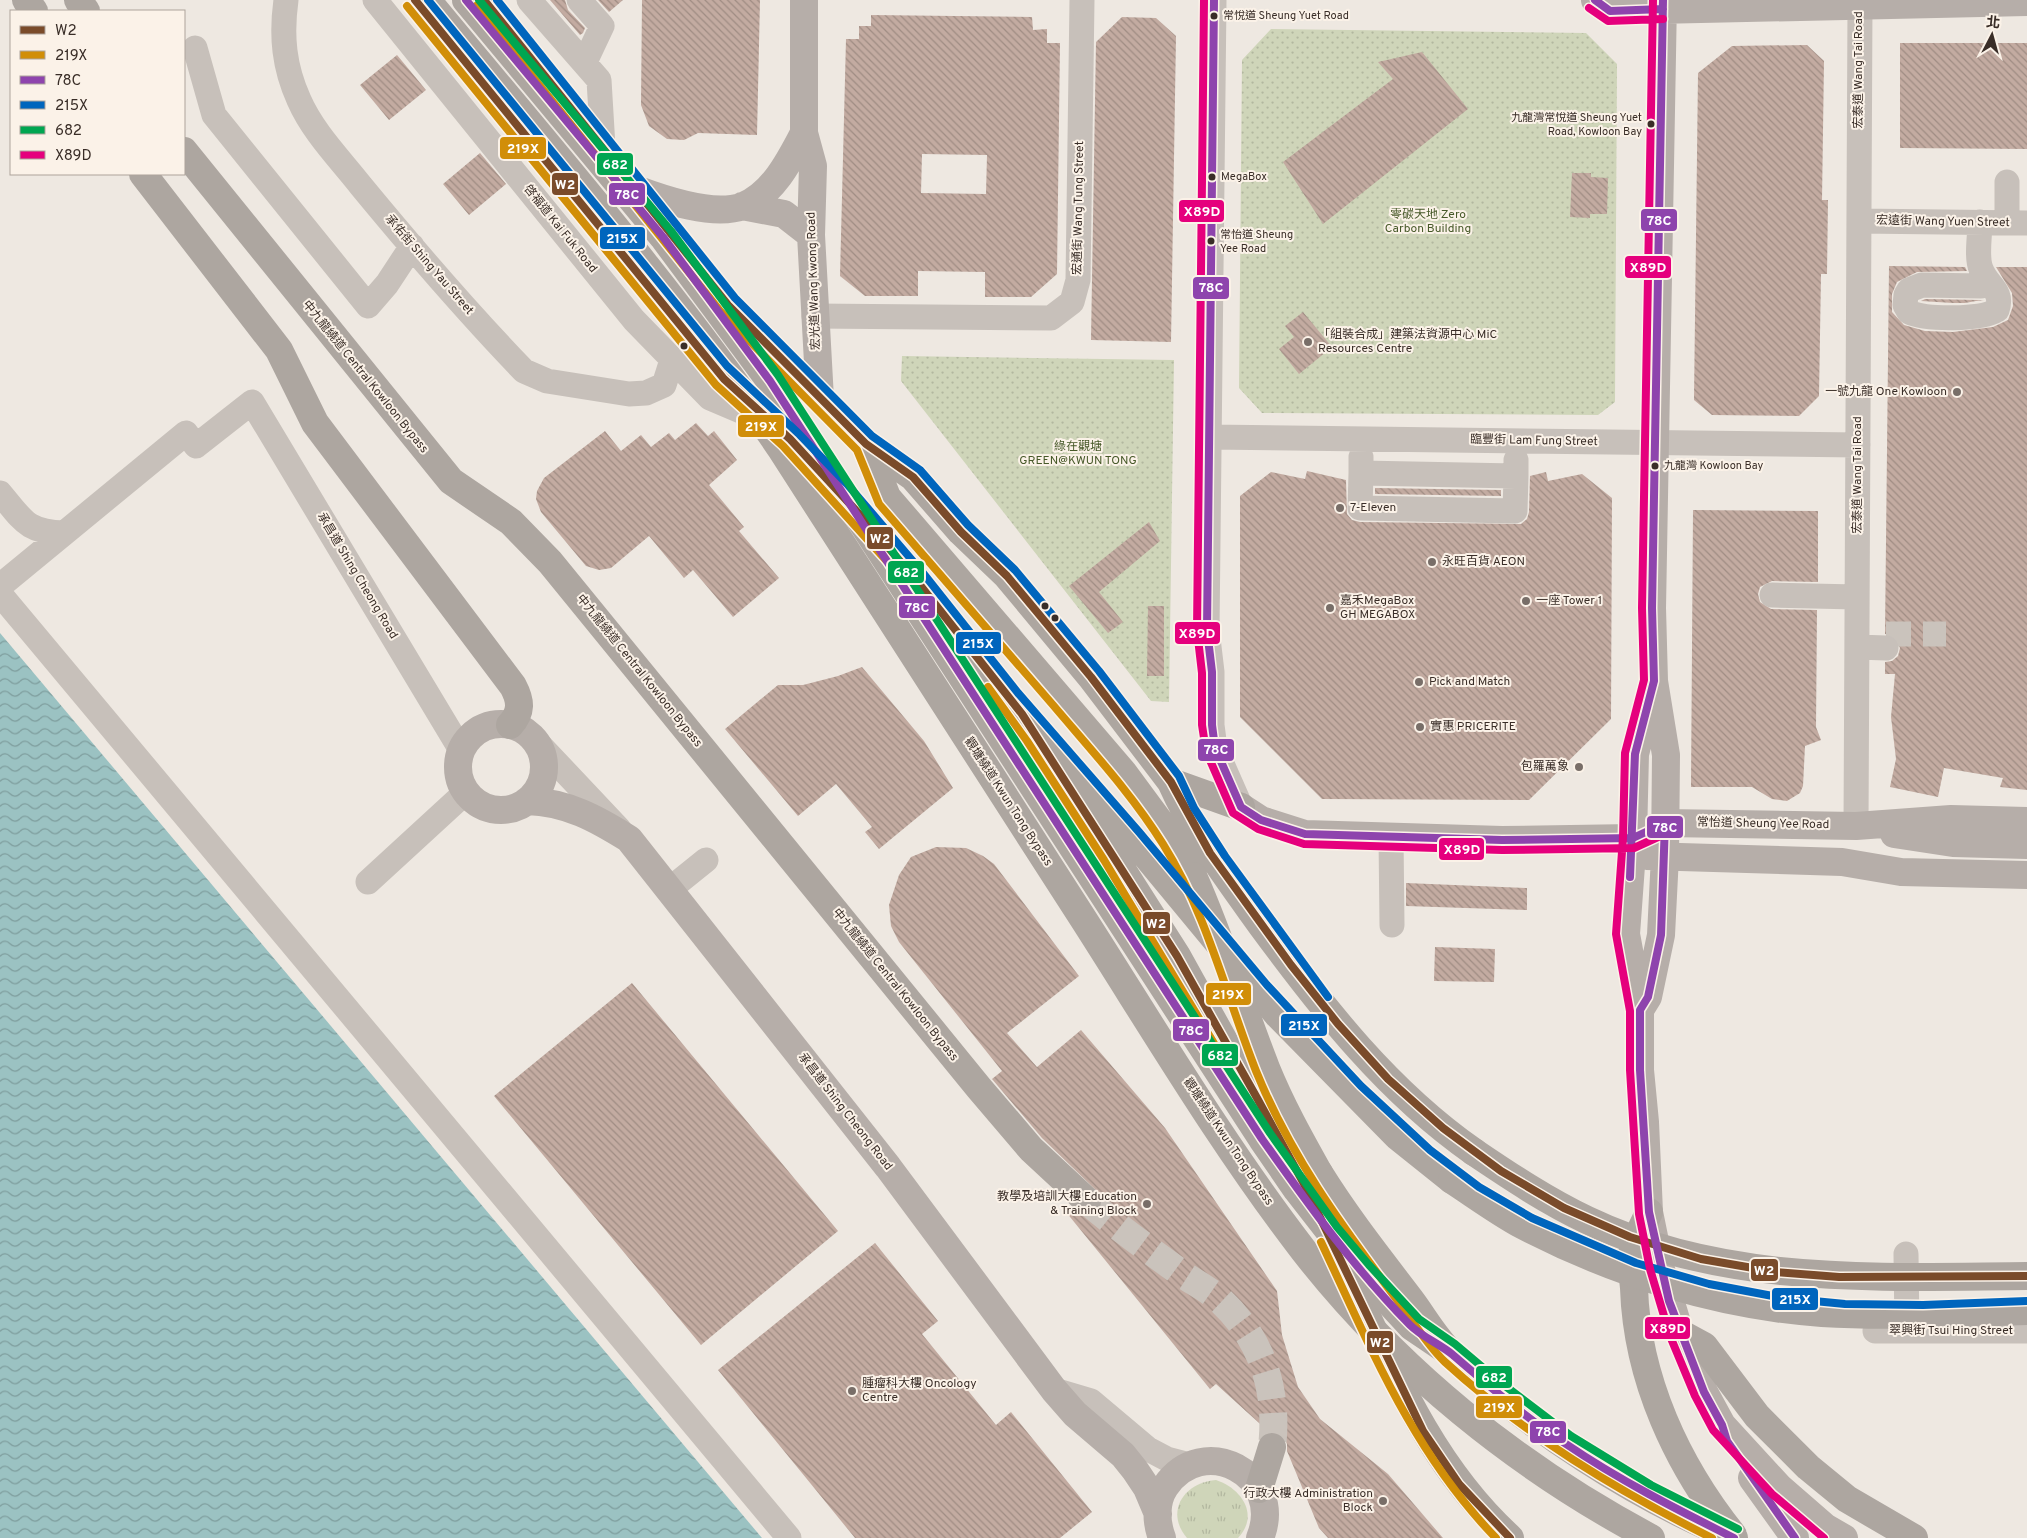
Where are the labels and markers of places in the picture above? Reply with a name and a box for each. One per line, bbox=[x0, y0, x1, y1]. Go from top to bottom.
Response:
place label: 常悅道 Sheung Yuet Road bbox=[1223, 9, 1349, 23]
marker: 常悅道 Sheung Yuet Road bbox=[1209, 11, 1219, 21]
place label: 九龍灣常悅道 Sheung Yuet Road, Kowloon Bay bbox=[1511, 111, 1642, 139]
marker: 九龍灣常悅道 Sheung Yuet Road, Kowloon Bay bbox=[1646, 119, 1656, 129]
place label: MegaBox bbox=[1221, 170, 1267, 184]
marker: MegaBox bbox=[1207, 172, 1217, 182]
place label: 常怡道 Sheung Yee Road bbox=[1220, 228, 1293, 256]
marker: 常怡道 Sheung Yee Road bbox=[1206, 236, 1216, 246]
place label: 「組裝合成」建築法資源中心 MiC Resources Centre bbox=[1318, 327, 1498, 357]
marker: 「組裝合成」建築法資源中心 MiC Resources Centre bbox=[1302, 336, 1314, 348]
unlabelled marker bbox=[679, 341, 689, 351]
place label: 一號九龍 One Kowloon bbox=[1825, 384, 1947, 400]
marker: 一號九龍 One Kowloon bbox=[1951, 386, 1963, 398]
place label: 九龍灣 Kowloon Bay bbox=[1664, 459, 1764, 473]
marker: 九龍灣 Kowloon Bay bbox=[1650, 461, 1660, 471]
place label: 7-Eleven bbox=[1350, 500, 1396, 516]
marker: 7-Eleven bbox=[1334, 502, 1346, 514]
place label: 永旺百貨 AEON bbox=[1442, 554, 1525, 570]
marker: 永旺百貨 AEON bbox=[1426, 556, 1438, 568]
place label: 嘉禾MegaBox GH MEGABOX bbox=[1340, 593, 1415, 623]
place label: 一座 Tower 1 bbox=[1536, 593, 1602, 609]
marker: 一座 Tower 1 bbox=[1520, 595, 1532, 607]
unlabelled marker bbox=[1040, 601, 1050, 611]
marker: 嘉禾MegaBox GH MEGABOX bbox=[1324, 602, 1336, 614]
unlabelled marker bbox=[1050, 613, 1060, 623]
place label: Pick and Match bbox=[1429, 674, 1510, 690]
marker: Pick and Match bbox=[1413, 676, 1425, 688]
place label: 實惠 PRICERITE bbox=[1430, 719, 1516, 735]
marker: 實惠 PRICERITE bbox=[1414, 721, 1426, 733]
place label: 包羅萬象 bbox=[1521, 759, 1569, 775]
marker: 包羅萬象 bbox=[1573, 761, 1585, 773]
place label: 教學及培訓大樓 Education & Training Block bbox=[997, 1189, 1137, 1219]
marker: 教學及培訓大樓 Education & Training Block bbox=[1141, 1198, 1153, 1210]
place label: 腫瘤科大樓 Oncology Centre bbox=[862, 1376, 977, 1406]
marker: 腫瘤科大樓 Oncology Centre bbox=[846, 1385, 858, 1397]
place label: 行政大樓 Administration Block bbox=[1244, 1486, 1373, 1516]
marker: 行政大樓 Administration Block bbox=[1377, 1495, 1389, 1507]

